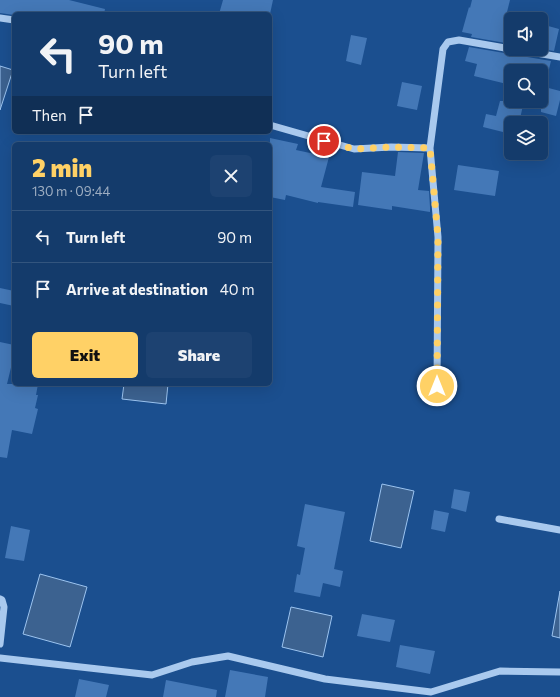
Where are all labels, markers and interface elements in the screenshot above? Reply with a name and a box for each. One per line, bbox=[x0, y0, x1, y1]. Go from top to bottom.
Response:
map controls bbox=[504, 12, 548, 160]
button: sound bbox=[504, 12, 548, 56]
text: 90 m bbox=[98, 26, 164, 60]
icon: left bbox=[32, 28, 84, 80]
text: Turn left bbox=[98, 60, 167, 82]
button: search bbox=[504, 64, 548, 108]
icon: arrive bbox=[75, 104, 97, 126]
text: Then bbox=[32, 106, 67, 124]
button: layers bbox=[504, 116, 548, 160]
pin bbox=[307, 124, 341, 158]
icon: arrive bbox=[313, 130, 335, 152]
text: 2 min bbox=[32, 153, 92, 182]
button: close bbox=[210, 155, 252, 197]
text: 130 m · 09:44 bbox=[32, 183, 110, 199]
icon: left bbox=[32, 226, 54, 248]
text: Turn left bbox=[66, 228, 125, 246]
text: 90 m bbox=[217, 228, 252, 246]
icon: arrive bbox=[32, 278, 54, 300]
text: Arrive at destination bbox=[66, 280, 208, 298]
text: 40 m bbox=[220, 280, 255, 298]
button: Exit bbox=[32, 332, 138, 378]
button: Share bbox=[146, 332, 252, 378]
position arrow bbox=[416, 365, 458, 407]

